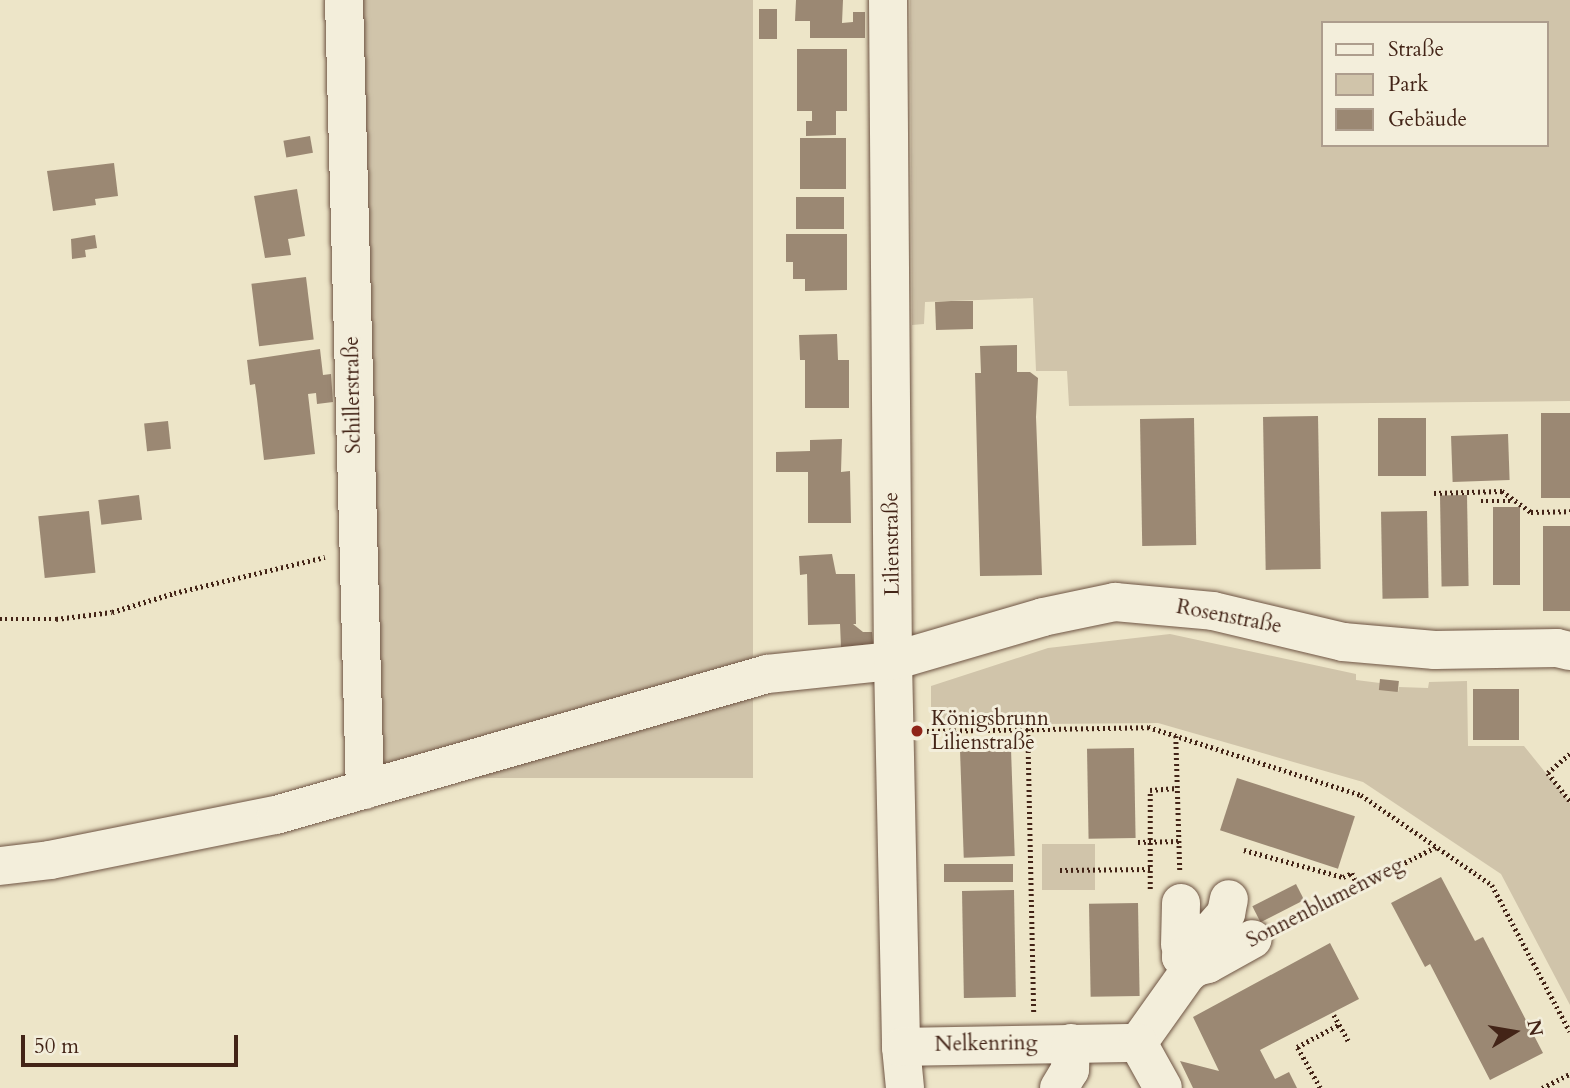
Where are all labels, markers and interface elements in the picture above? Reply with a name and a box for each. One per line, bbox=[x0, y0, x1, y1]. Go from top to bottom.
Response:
legend bbox=[1322, 21, 1549, 147]
text: Straße bbox=[1388, 35, 1444, 64]
text: Park bbox=[1388, 70, 1428, 99]
text: Gebäude bbox=[1388, 105, 1467, 134]
street label: Schillerstraße bbox=[339, 336, 367, 454]
street label: Lilienstraße bbox=[878, 492, 906, 596]
street label: Rosenstraße bbox=[1174, 594, 1284, 640]
place label: Königsbrunn Lilienstraße bbox=[931, 706, 1049, 756]
marker: Königsbrunn Lilienstraße bbox=[909, 723, 925, 739]
street label: Sonnenblumenweg bbox=[1242, 853, 1408, 953]
north arrow bbox=[1479, 997, 1549, 1067]
text: N bbox=[1520, 1017, 1549, 1039]
scale bar bbox=[24, 1021, 242, 1066]
street label: Nelkenring bbox=[934, 1031, 1038, 1057]
text: 50 m bbox=[34, 1032, 79, 1061]

